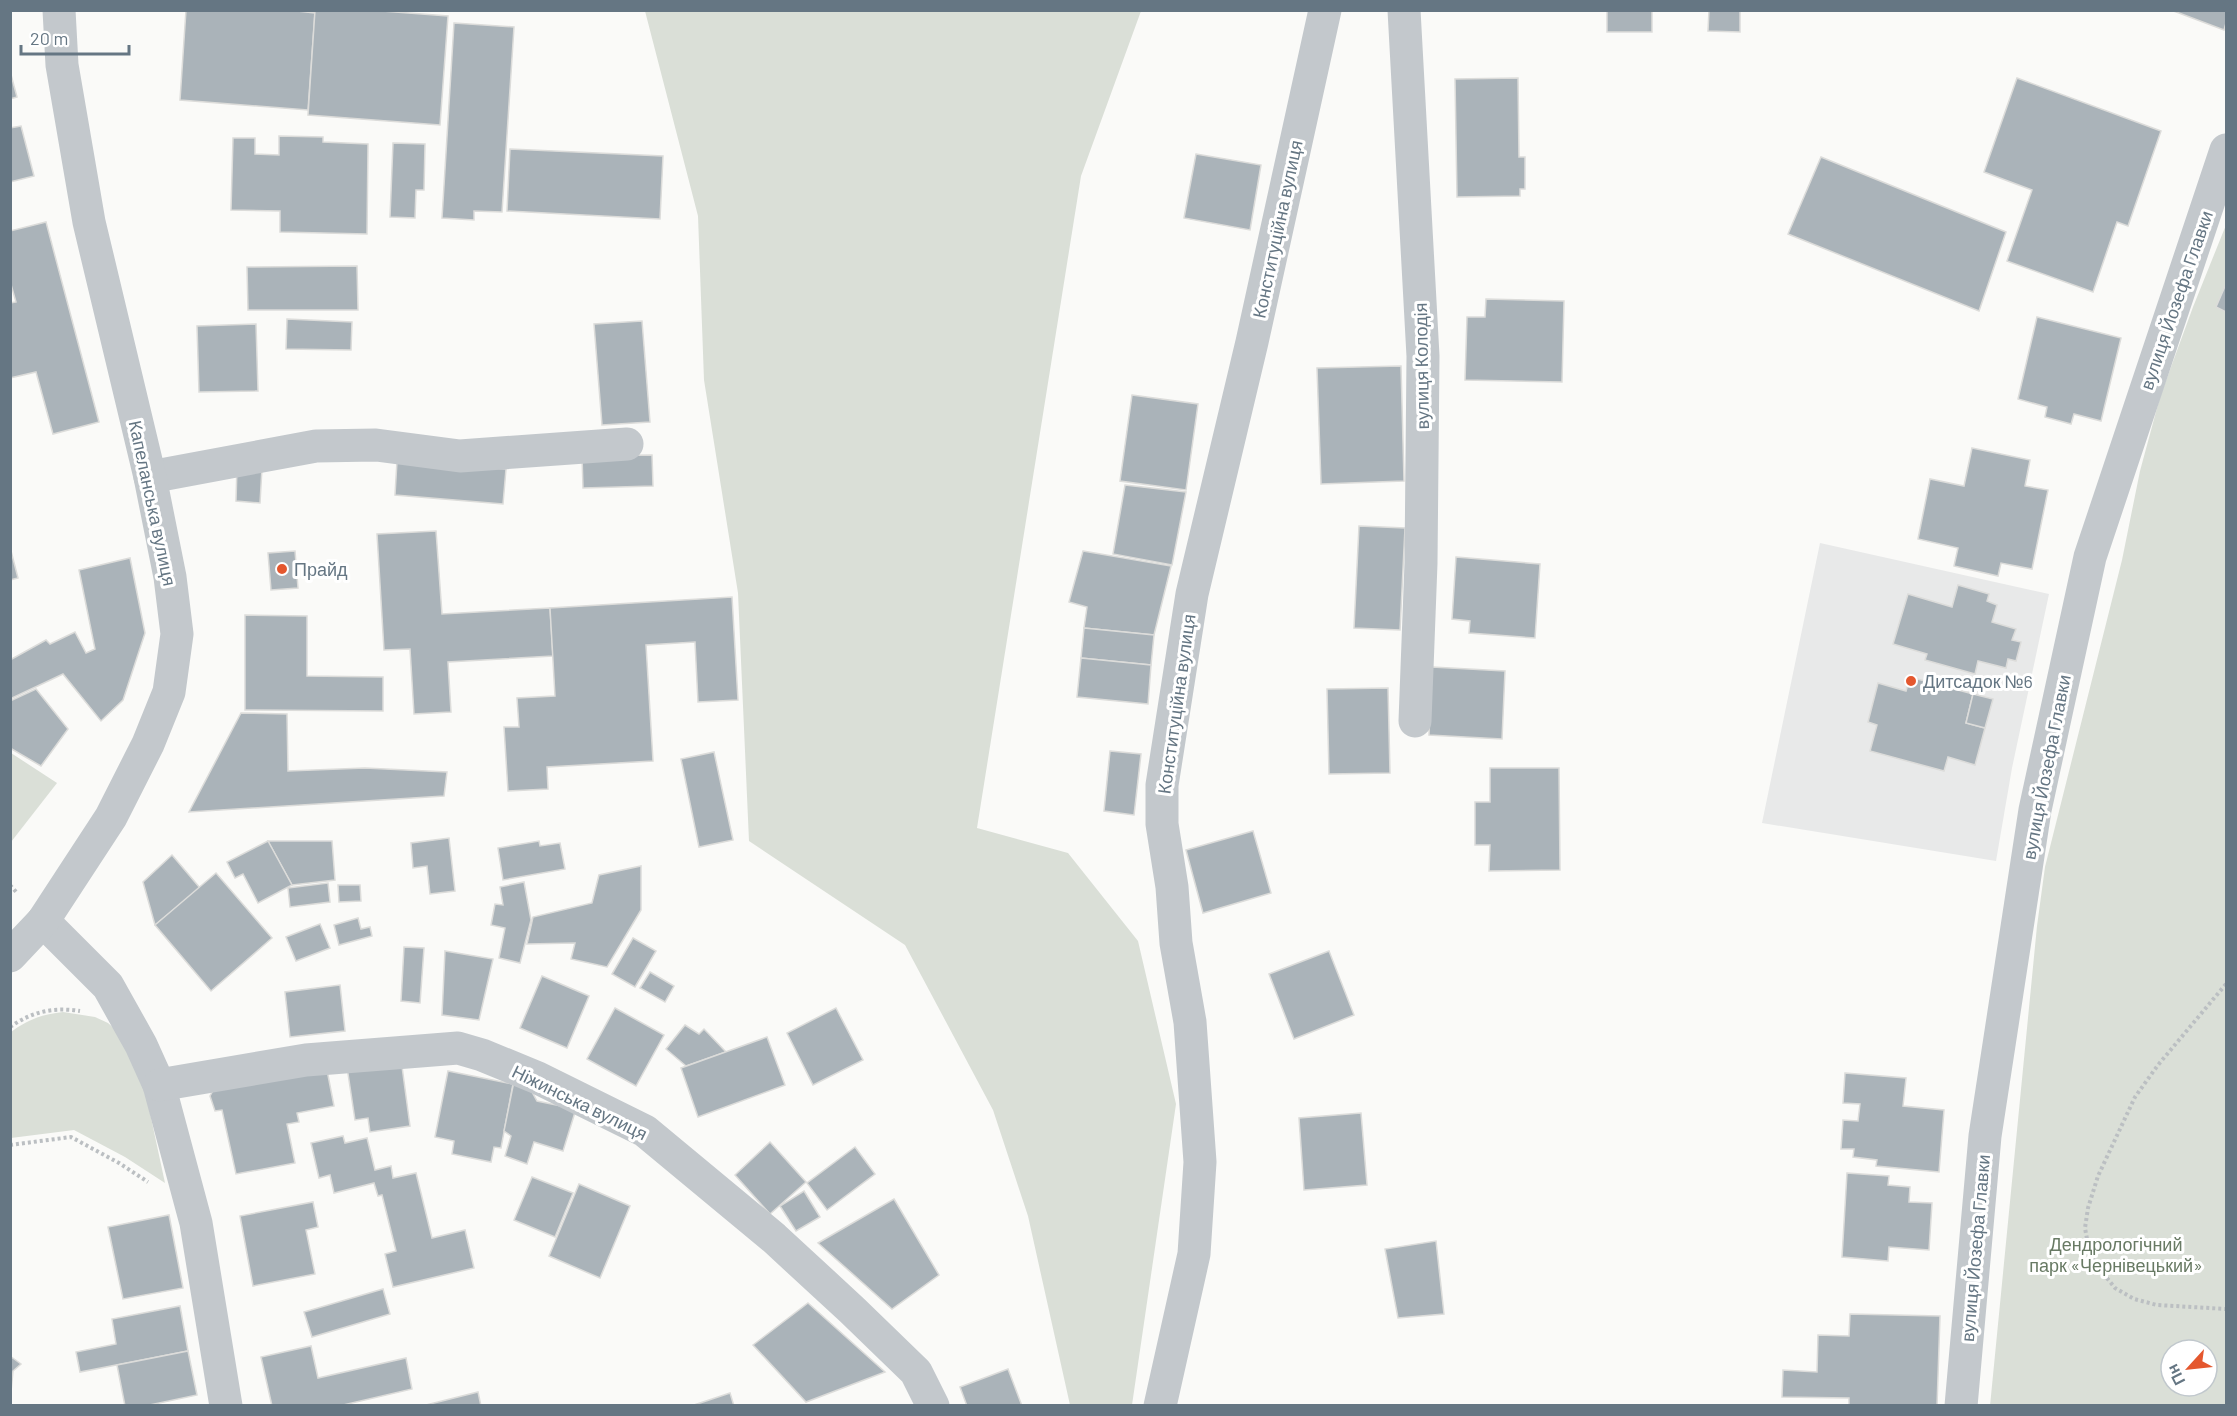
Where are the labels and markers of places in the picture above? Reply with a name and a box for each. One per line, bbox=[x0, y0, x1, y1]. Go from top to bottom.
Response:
place label: Прайд bbox=[294, 558, 348, 580]
marker: Прайд bbox=[275, 562, 289, 576]
place label: Дитсадок №6 bbox=[1923, 670, 2033, 692]
marker: Дитсадок №6 bbox=[1904, 674, 1918, 688]

